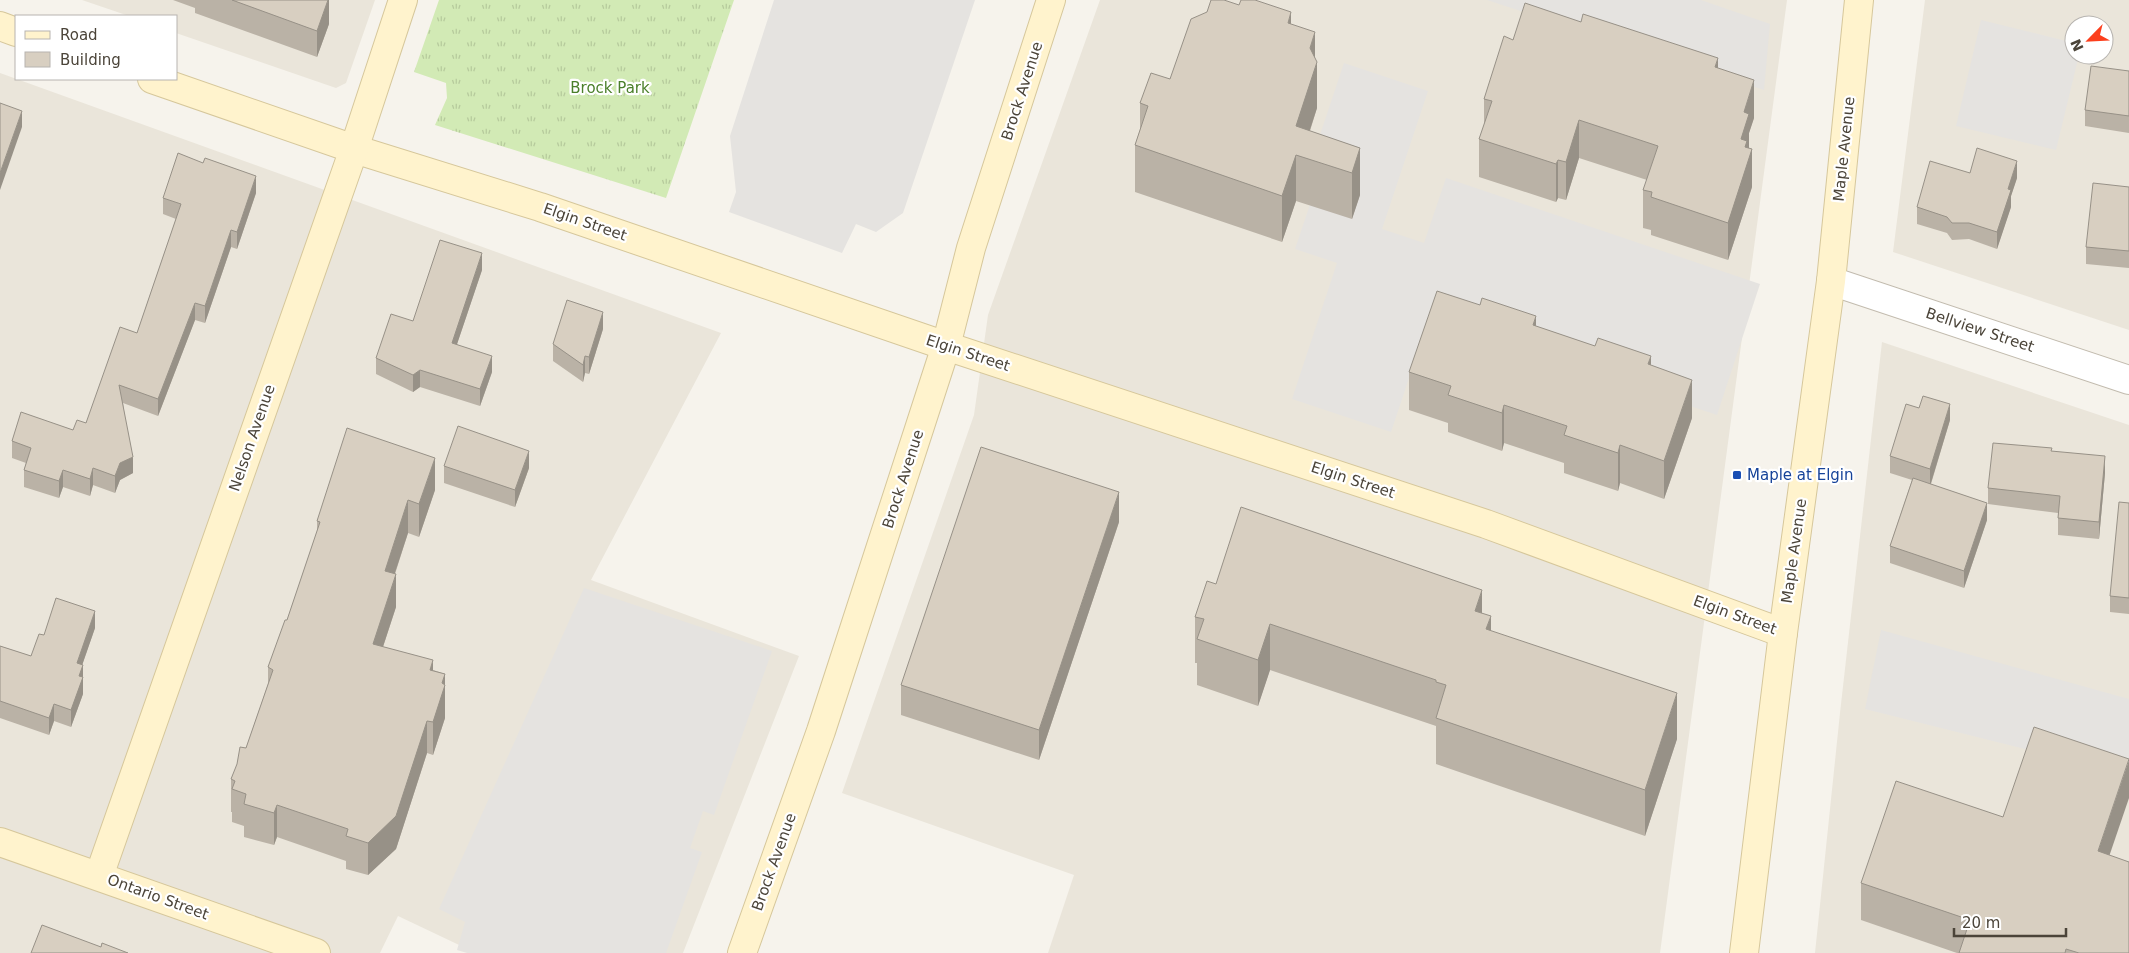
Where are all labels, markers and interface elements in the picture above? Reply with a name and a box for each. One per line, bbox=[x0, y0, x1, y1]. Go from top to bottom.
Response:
legend bbox=[15, 15, 178, 80]
north arrow bbox=[2064, 15, 2114, 65]
text: Road bbox=[60, 26, 98, 44]
text: N bbox=[2067, 37, 2087, 54]
street label: Brock Avenue bbox=[998, 39, 1046, 143]
text: Building bbox=[60, 51, 121, 69]
park label: Brock Park bbox=[570, 79, 650, 97]
street label: Maple Avenue bbox=[1830, 96, 1858, 202]
street label: Elgin Street bbox=[541, 199, 629, 245]
street label: Bellview Street bbox=[1924, 304, 2037, 356]
street label: Elgin Street bbox=[924, 331, 1012, 375]
street label: Nelson Avenue bbox=[225, 382, 279, 494]
street label: Brock Avenue bbox=[879, 427, 927, 531]
street label: Elgin Street bbox=[1309, 458, 1397, 502]
place label: Maple at Elgin bbox=[1747, 466, 1854, 484]
marker: Maple at Elgin bbox=[1731, 469, 1743, 481]
street label: Maple Avenue bbox=[1778, 497, 1810, 605]
street label: Elgin Street bbox=[1691, 592, 1779, 638]
street label: Brock Avenue bbox=[748, 811, 800, 913]
street label: Ontario Street bbox=[105, 870, 211, 924]
scale bar bbox=[1954, 906, 2066, 938]
text: 20 m bbox=[1962, 914, 2000, 932]

